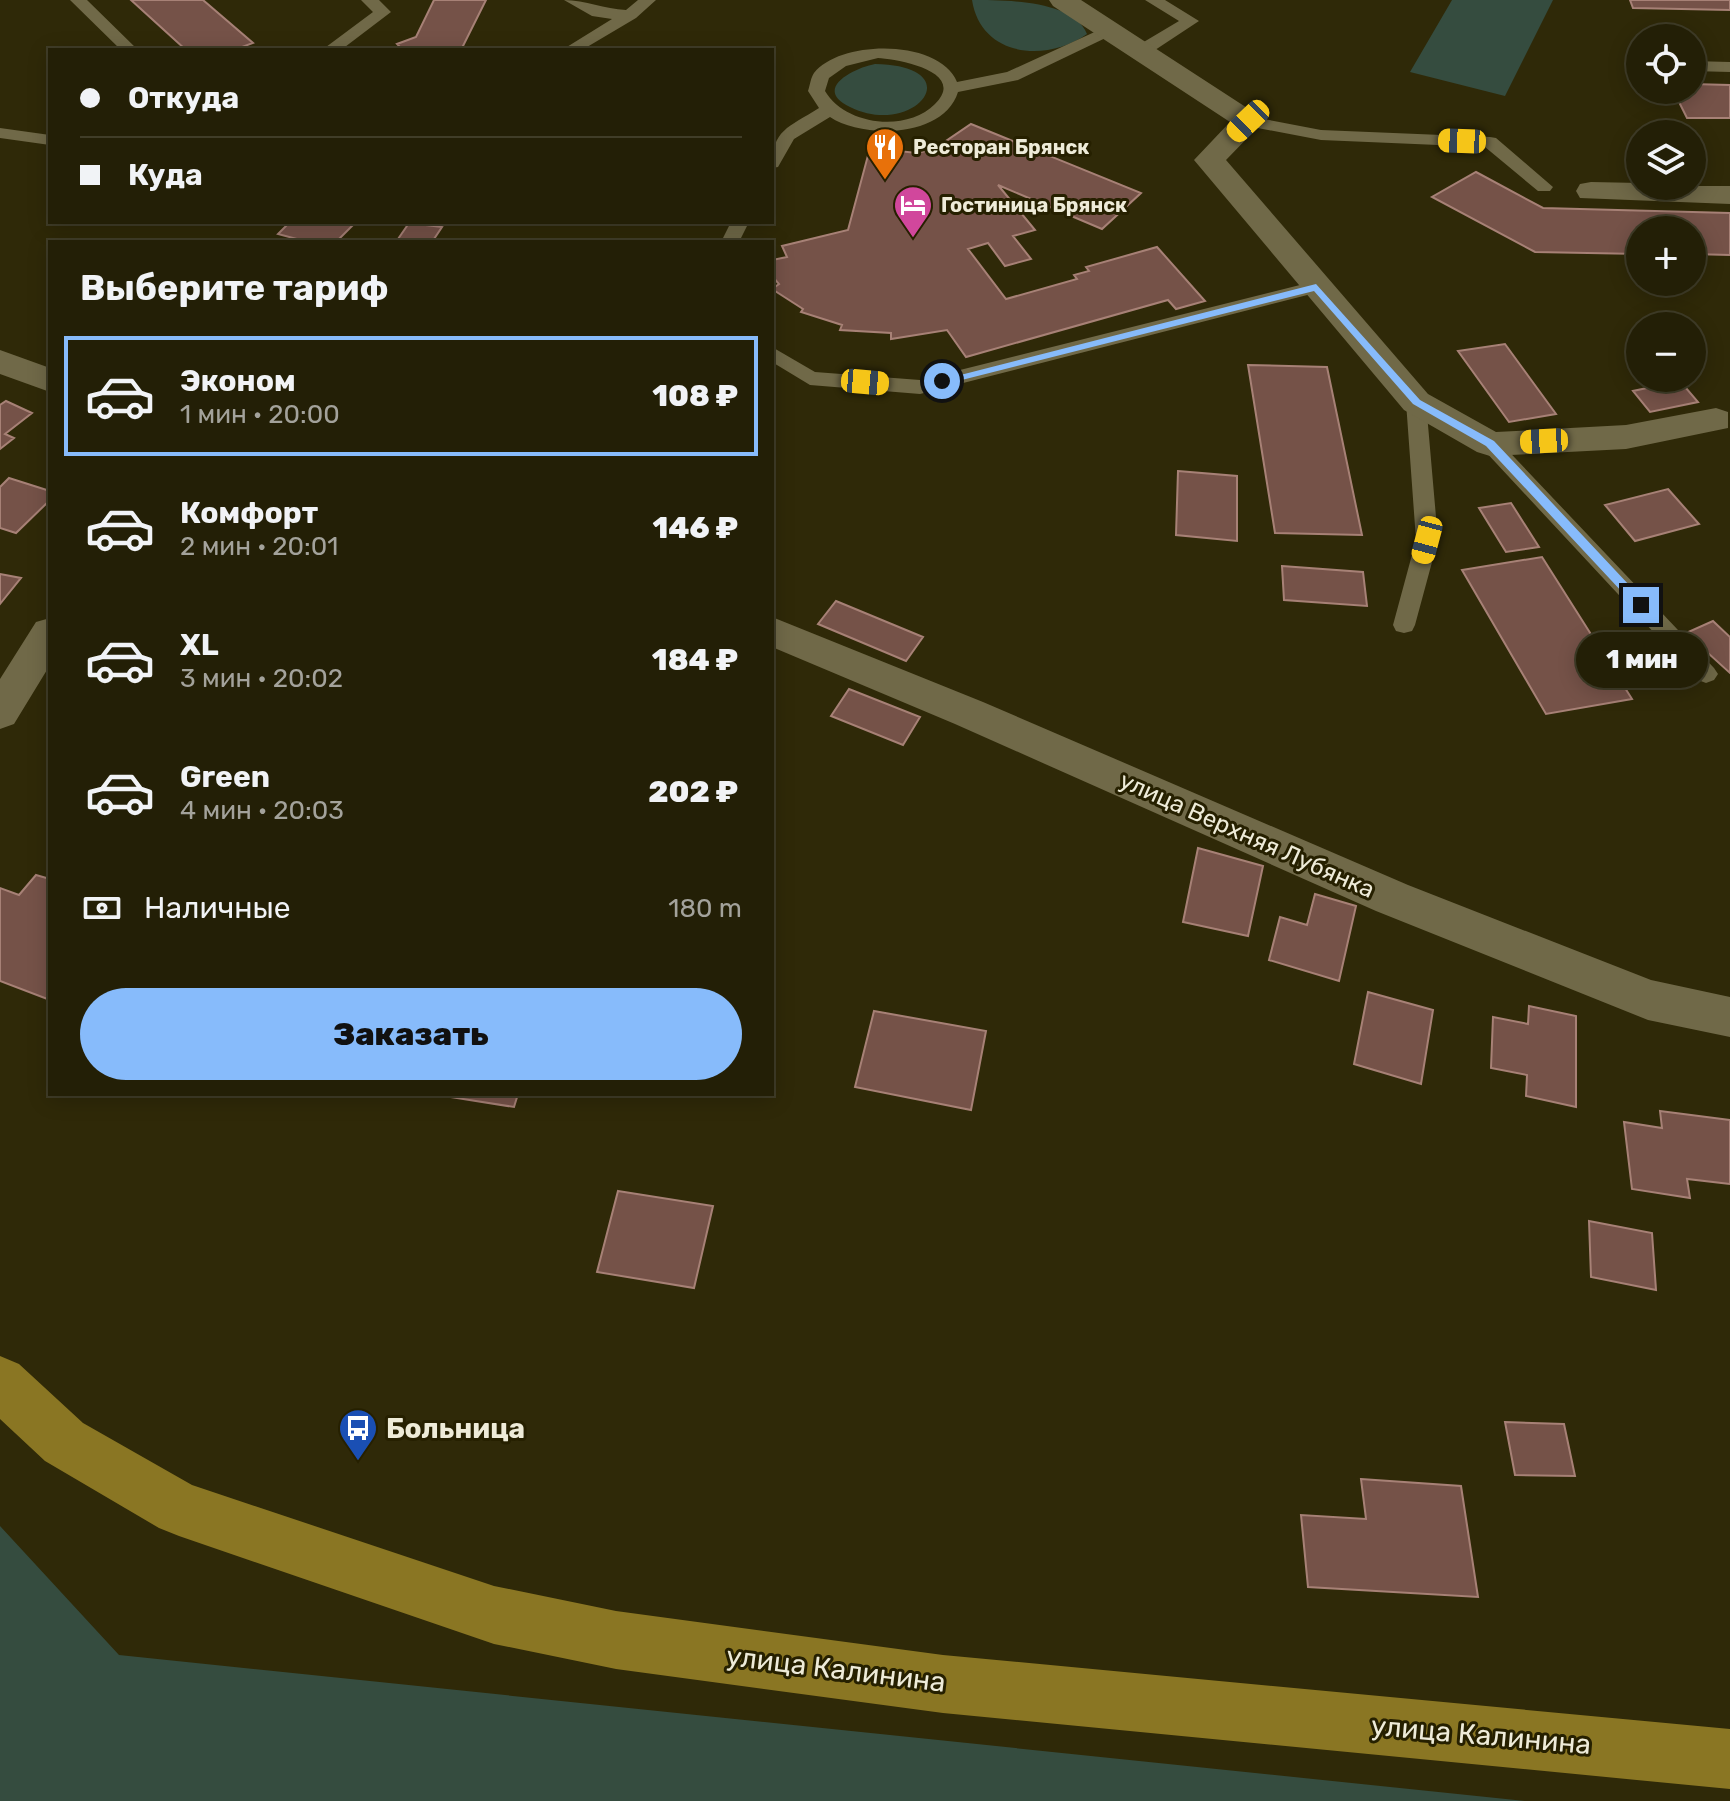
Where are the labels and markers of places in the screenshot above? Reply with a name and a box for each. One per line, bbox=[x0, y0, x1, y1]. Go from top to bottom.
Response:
restaurant icon: Ресторан Брянск bbox=[864, 126, 906, 181]
place label: Ресторан Брянск bbox=[913, 135, 1089, 159]
hotel icon: Гостиница Брянск bbox=[892, 184, 934, 239]
place label: Гостиница Брянск bbox=[941, 193, 1127, 217]
bus stop icon: Больница bbox=[337, 1407, 379, 1462]
place label: Больница bbox=[386, 1412, 525, 1445]

